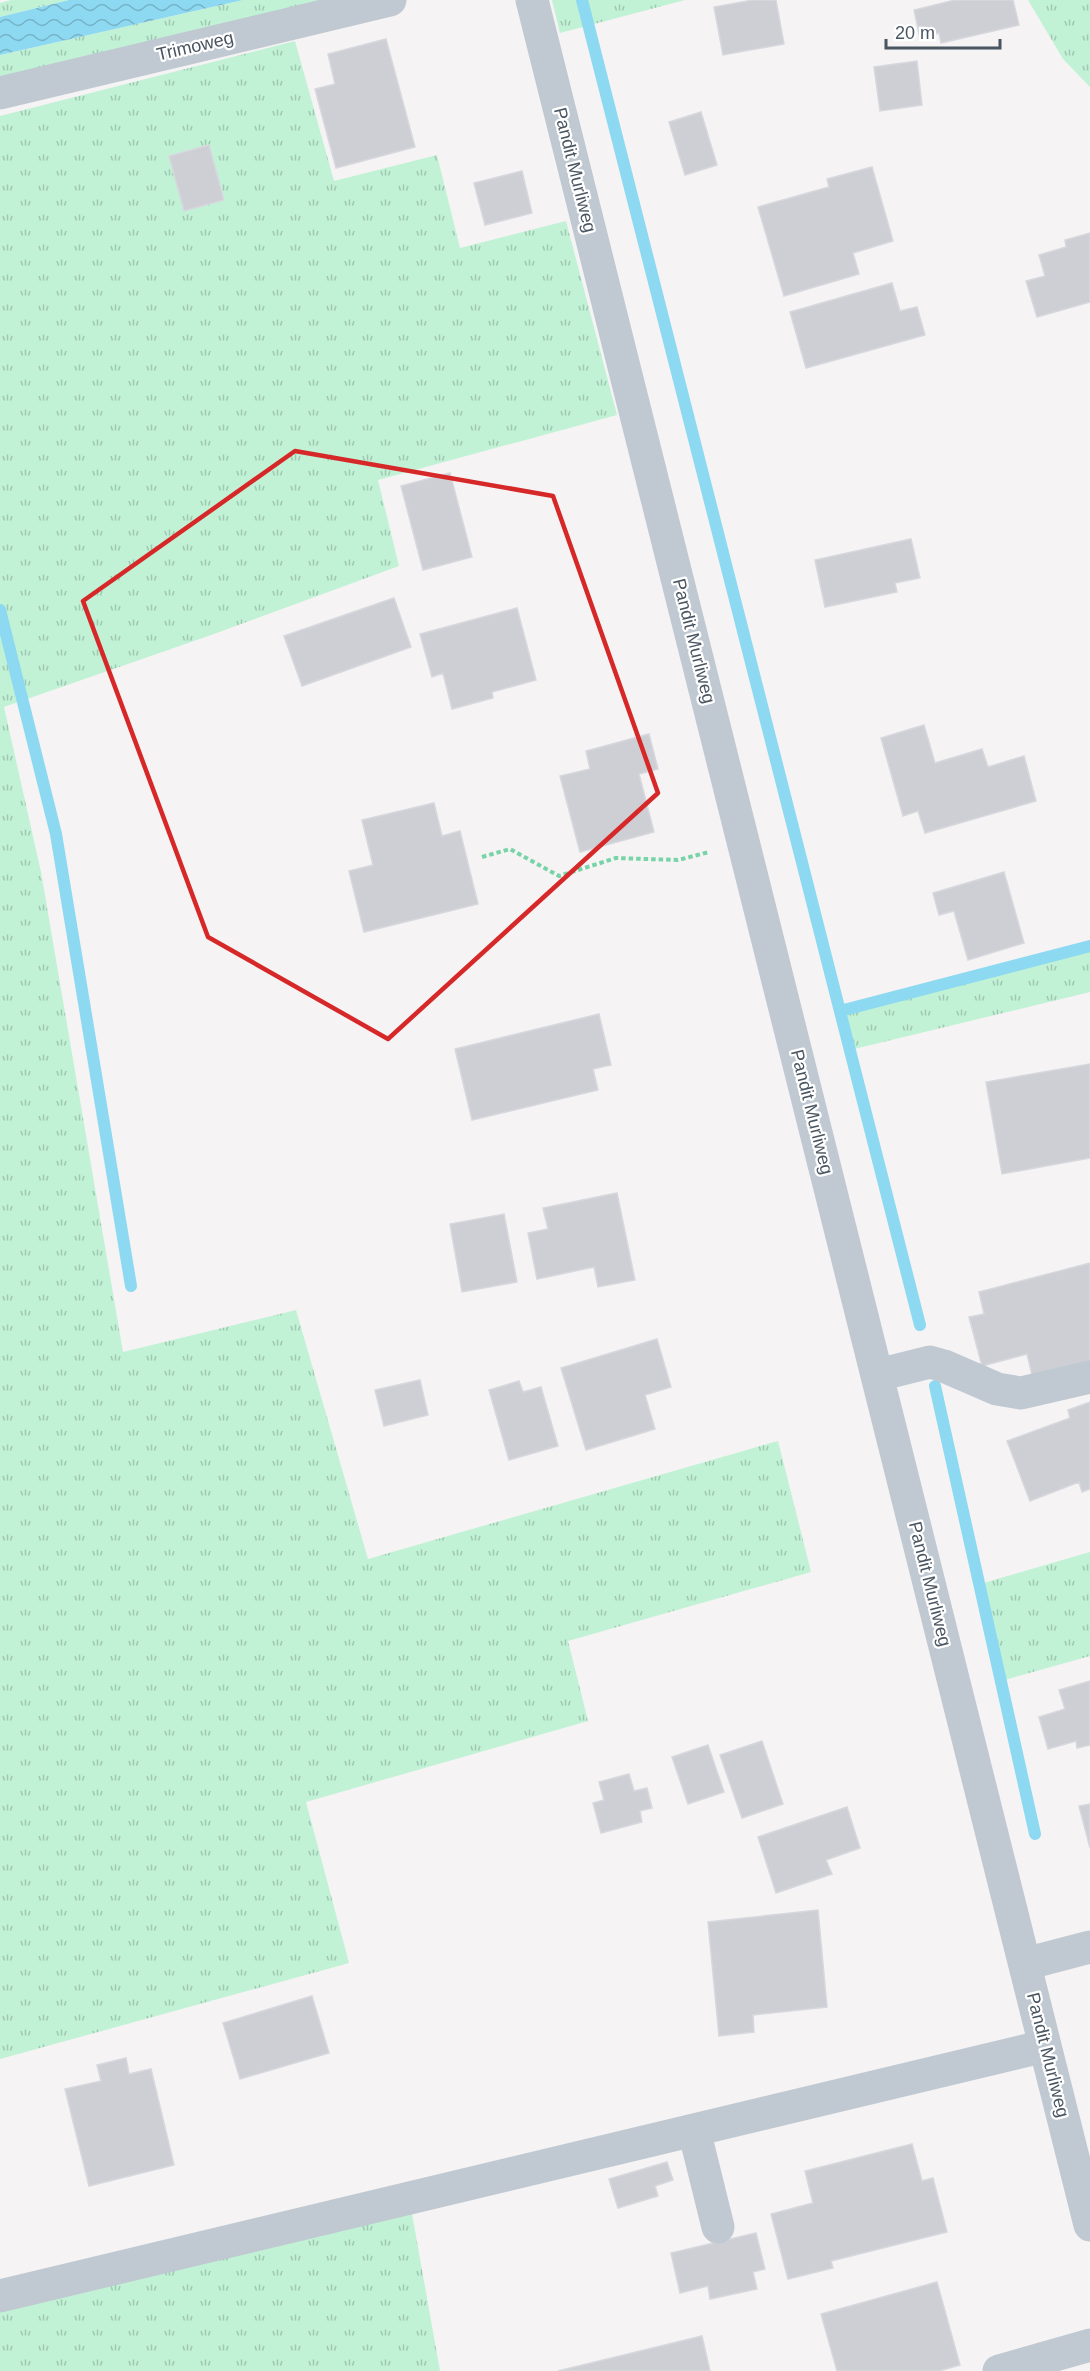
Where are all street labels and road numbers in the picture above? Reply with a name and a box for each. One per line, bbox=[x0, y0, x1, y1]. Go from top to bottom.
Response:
street label: Trimoweg bbox=[155, 27, 235, 65]
street label: Pandit Murliweg bbox=[550, 105, 600, 235]
street label: Pandit Murliweg bbox=[669, 576, 719, 706]
street label: Pandit Murliweg bbox=[787, 1047, 837, 1177]
street label: Pandit Murliweg bbox=[905, 1519, 955, 1649]
street label: Pandit Murliweg bbox=[1023, 1990, 1073, 2120]

